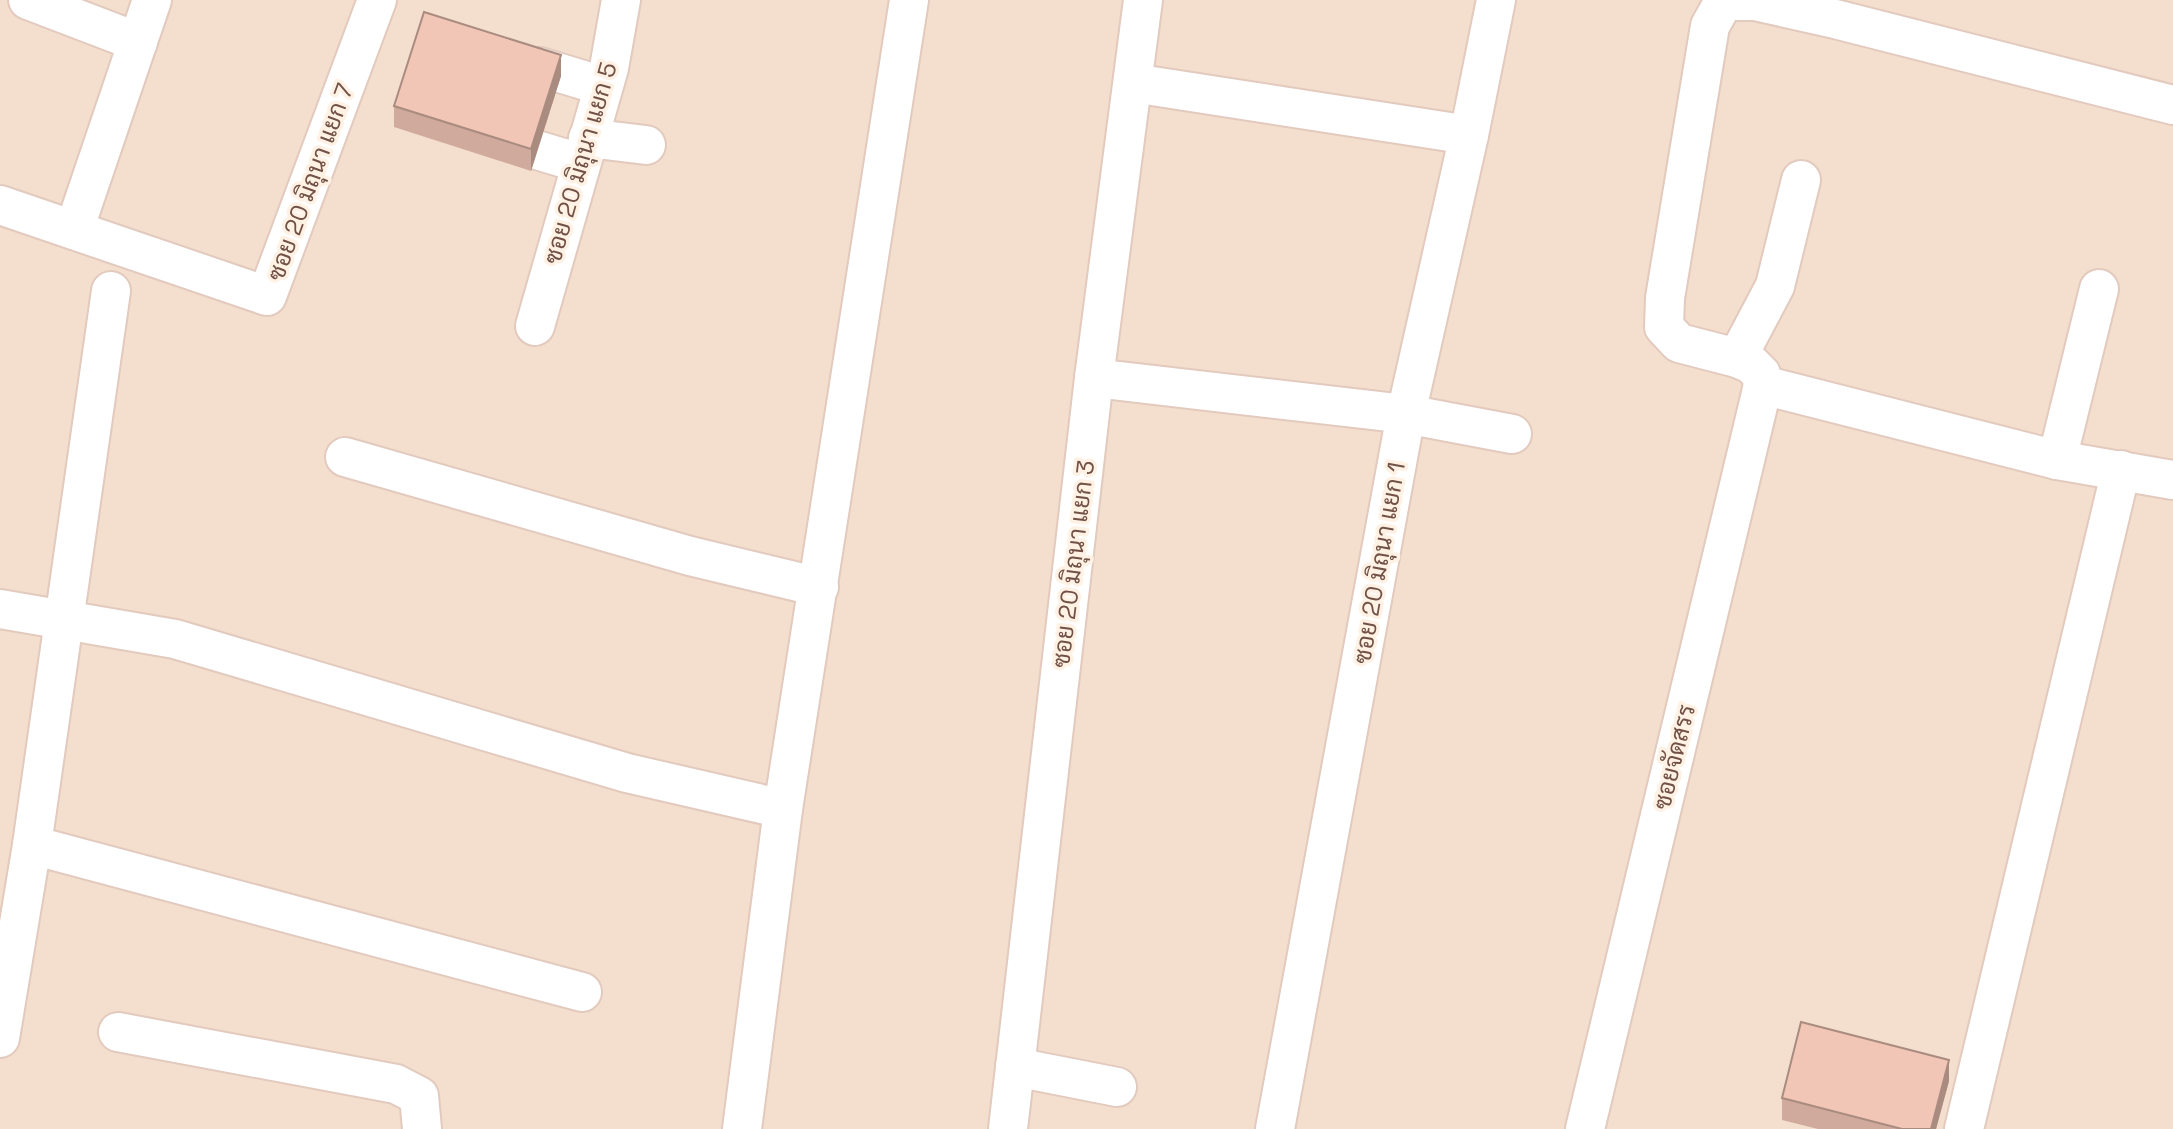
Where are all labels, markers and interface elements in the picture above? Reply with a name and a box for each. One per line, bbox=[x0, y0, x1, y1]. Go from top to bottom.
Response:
street label: ซอย 20 มิถุนา แยก 5 bbox=[536, 58, 625, 268]
street label: ซอย 20 มิถุนา แยก 7 bbox=[260, 79, 361, 285]
street label: ซอย 20 มิถุนา แยก 3 bbox=[1045, 459, 1102, 670]
street label: ซอย 20 มิถุนา แยก 1 bbox=[1346, 460, 1413, 666]
street label: ซอยจัดสรร bbox=[1646, 701, 1702, 813]

